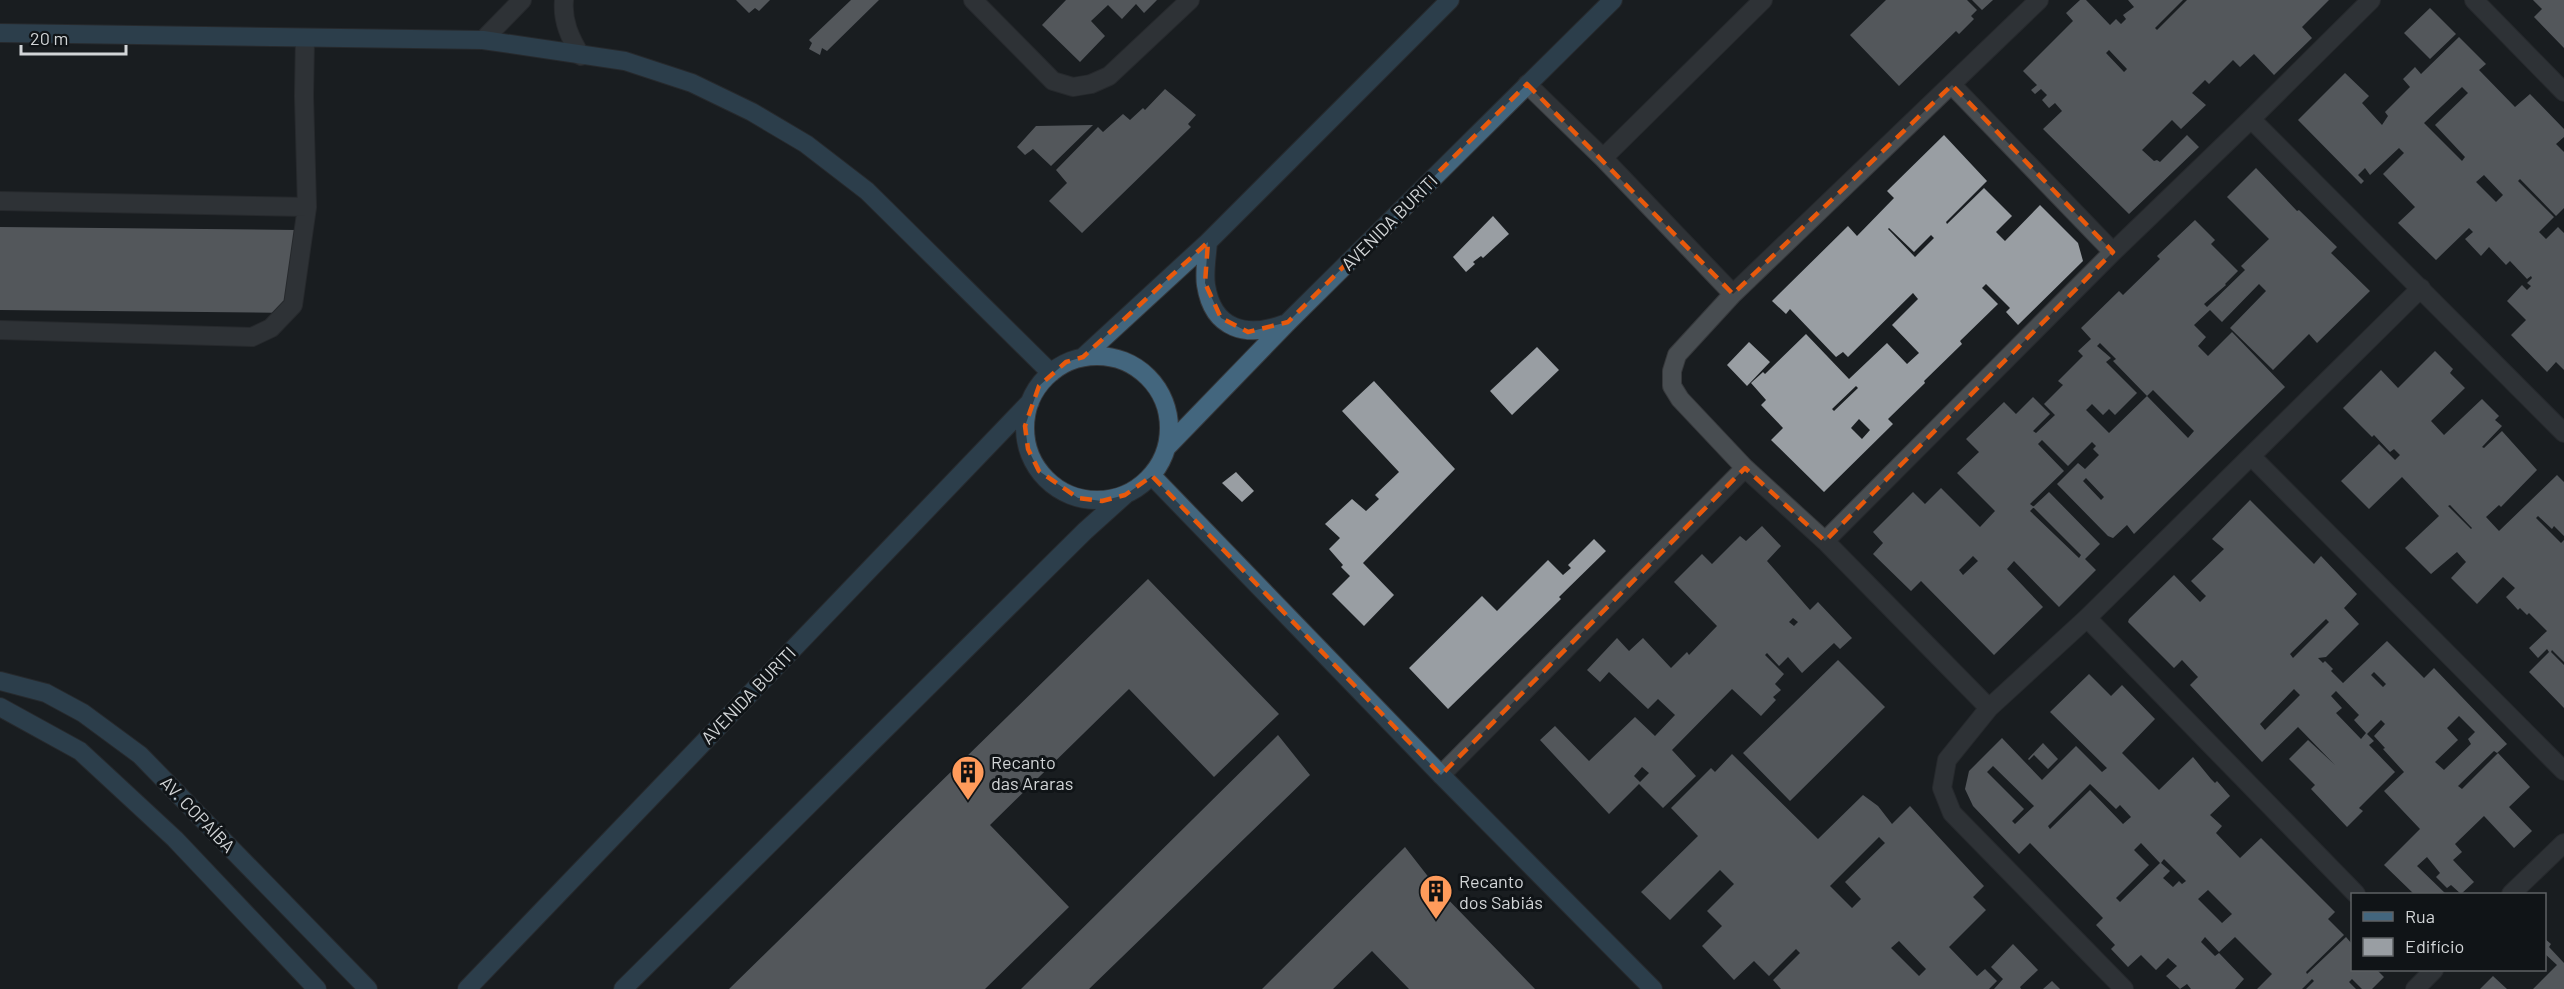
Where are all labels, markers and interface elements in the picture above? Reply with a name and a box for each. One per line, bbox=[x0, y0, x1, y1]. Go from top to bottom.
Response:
scale bar bbox=[21, 18, 126, 56]
text: 20 m bbox=[30, 27, 68, 49]
street label: AVENIDA BURITI bbox=[1336, 169, 1442, 275]
street label: AVENIDA BURITI bbox=[696, 642, 800, 748]
place label: Recanto das Araras bbox=[991, 751, 1073, 794]
building icon: Recanto das Araras bbox=[950, 754, 986, 801]
street label: AV. COPAÍBA bbox=[156, 771, 240, 857]
place label: Recanto dos Sabiás bbox=[1459, 870, 1543, 913]
building icon: Recanto dos Sabiás bbox=[1418, 873, 1454, 920]
legend bbox=[2351, 893, 2546, 971]
text: Rua bbox=[2405, 905, 2435, 927]
text: Edifício bbox=[2405, 935, 2464, 957]

